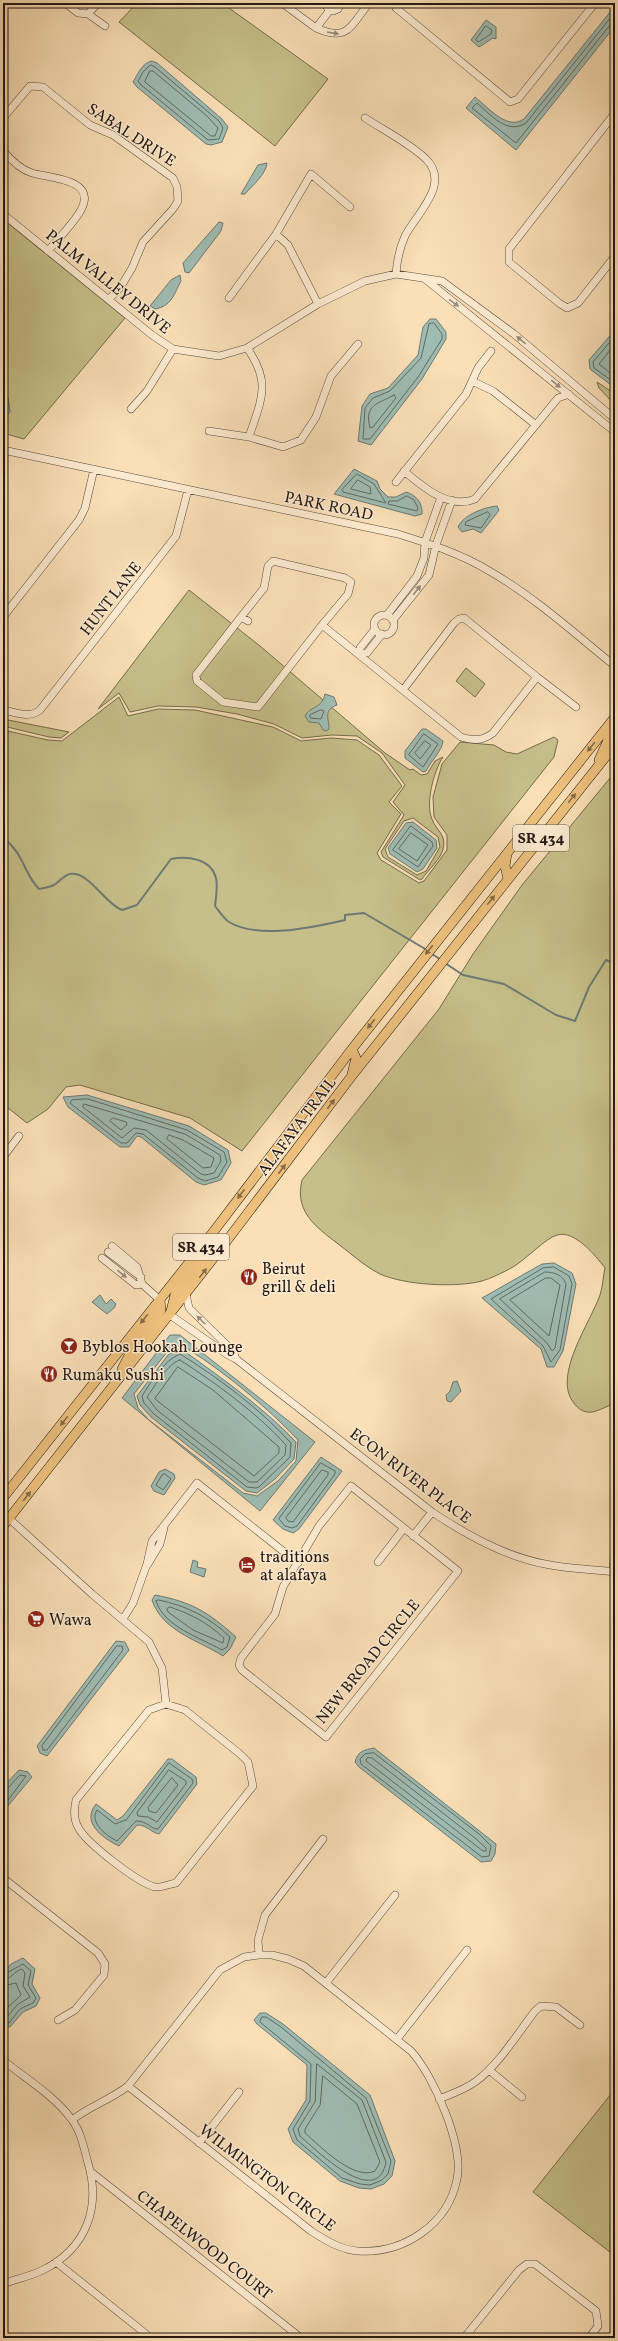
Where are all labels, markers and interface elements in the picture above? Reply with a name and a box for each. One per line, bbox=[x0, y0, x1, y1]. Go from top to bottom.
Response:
one-way arrow bbox=[327, 30, 339, 36]
street label: SABAL DRIVE bbox=[82, 99, 180, 173]
street label: PALM VALLEY DRIVE bbox=[40, 225, 175, 340]
one-way arrow bbox=[449, 299, 460, 308]
one-way arrow bbox=[515, 335, 526, 344]
one-way arrow bbox=[551, 380, 562, 389]
street label: PARK ROAD bbox=[282, 487, 375, 527]
street label: HUNT LANE bbox=[76, 558, 147, 641]
one-way arrow bbox=[413, 584, 421, 595]
one-way arrow bbox=[586, 742, 595, 753]
one-way arrow bbox=[568, 793, 577, 804]
road number: SR 434 bbox=[513, 825, 569, 851]
one-way arrow bbox=[487, 895, 496, 906]
one-way arrow bbox=[425, 945, 434, 956]
one-way arrow bbox=[367, 1018, 376, 1029]
street label: ALAFAYA TRAIL bbox=[253, 1073, 342, 1181]
one-way arrow bbox=[327, 1099, 335, 1109]
one-way arrow bbox=[277, 1164, 286, 1175]
one-way arrow bbox=[237, 1188, 246, 1199]
road number: SR 434 bbox=[173, 1234, 229, 1260]
place label: Beirut grill & deli bbox=[262, 1259, 336, 1299]
one-way arrow bbox=[199, 1267, 207, 1278]
restaurant icon: Beirut grill & deli bbox=[239, 1267, 259, 1287]
one-way arrow bbox=[116, 1269, 127, 1278]
one-way arrow bbox=[140, 1313, 149, 1324]
one-way arrow bbox=[196, 1315, 206, 1324]
bar icon: Byblos Hookah Lounge bbox=[59, 1336, 79, 1356]
place label: Byblos Hookah Lounge bbox=[82, 1337, 243, 1359]
restaurant icon: Rumaku Sushi bbox=[39, 1364, 59, 1384]
place label: Rumaku Sushi bbox=[62, 1365, 164, 1387]
one-way arrow bbox=[60, 1415, 68, 1426]
street label: ECON RIVER PLACE bbox=[344, 1424, 475, 1530]
one-way arrow bbox=[23, 1490, 32, 1501]
place label: traditions at alafaya bbox=[260, 1547, 330, 1587]
hotel icon: traditions at alafaya bbox=[237, 1555, 257, 1575]
street label: NEW BROAD CIRCLE bbox=[311, 1595, 426, 1729]
supermarket icon: Wawa bbox=[26, 1609, 46, 1629]
place label: Wawa bbox=[49, 1610, 92, 1632]
street label: WILMINGTON CIRCLE bbox=[194, 2120, 340, 2237]
street label: CHAPELWOOD COURT bbox=[131, 2186, 276, 2306]

